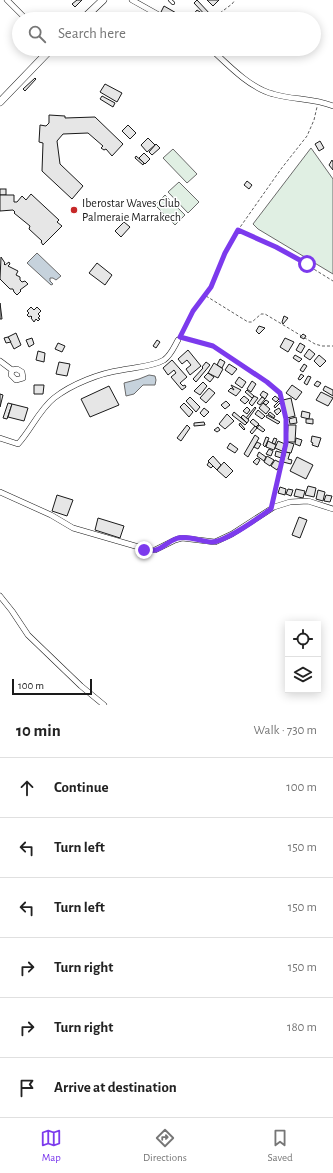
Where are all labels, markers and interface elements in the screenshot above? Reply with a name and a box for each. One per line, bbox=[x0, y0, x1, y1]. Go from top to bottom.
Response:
search box bbox=[12, 12, 321, 56]
icon: search bbox=[26, 23, 48, 45]
text: Search here bbox=[58, 26, 126, 41]
place label: Iberostar Waves Club Palmeraie Marrakech bbox=[82, 197, 181, 223]
marker: Iberostar Waves Club Palmeraie Marrakech bbox=[69, 205, 79, 215]
route start bbox=[298, 255, 316, 273]
route end bbox=[135, 541, 153, 559]
map controls bbox=[285, 621, 321, 693]
button: locate bbox=[285, 621, 321, 657]
button: layers bbox=[285, 657, 321, 693]
scale bar bbox=[12, 677, 92, 696]
text: 100 m bbox=[18, 680, 44, 691]
text: 10 min bbox=[16, 722, 61, 739]
text: Walk · 730 m bbox=[253, 724, 317, 737]
icon: ahead bbox=[16, 777, 38, 799]
text: Continue bbox=[54, 780, 109, 795]
text: 100 m bbox=[286, 781, 317, 794]
icon: left bbox=[16, 837, 38, 859]
text: Turn left bbox=[54, 840, 105, 855]
text: 150 m bbox=[288, 841, 317, 854]
icon: left bbox=[16, 897, 38, 919]
text: Turn left bbox=[54, 900, 105, 915]
text: 150 m bbox=[288, 901, 317, 914]
icon: right bbox=[16, 957, 38, 979]
text: Turn right bbox=[54, 960, 113, 975]
text: 150 m bbox=[288, 961, 317, 974]
icon: right bbox=[16, 1017, 38, 1039]
text: Turn right bbox=[54, 1020, 113, 1035]
text: 180 m bbox=[287, 1021, 317, 1034]
icon: arrive bbox=[16, 1077, 38, 1099]
text: Arrive at destination bbox=[54, 1080, 177, 1095]
tab: Map bbox=[40, 1127, 62, 1164]
tab: Directions bbox=[143, 1127, 187, 1164]
tab: Saved bbox=[267, 1127, 293, 1164]

